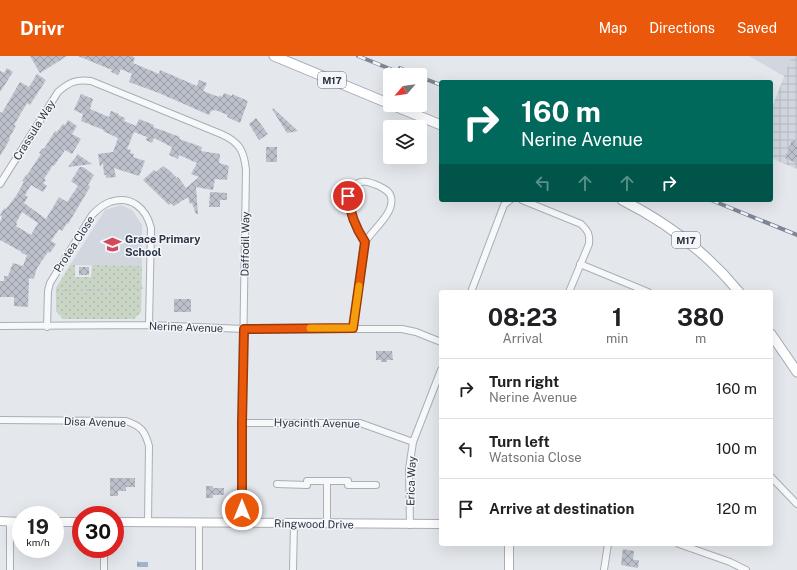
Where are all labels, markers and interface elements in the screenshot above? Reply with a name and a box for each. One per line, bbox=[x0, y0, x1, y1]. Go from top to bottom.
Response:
text: Drivr bbox=[20, 17, 64, 39]
text: Map bbox=[599, 20, 627, 36]
text: Directions bbox=[649, 20, 715, 36]
text: Saved bbox=[737, 20, 777, 36]
north arrow bbox=[383, 68, 427, 112]
map controls bbox=[383, 68, 427, 164]
road number: M17 bbox=[318, 72, 346, 88]
text: 160 m bbox=[521, 95, 601, 128]
icon: right bbox=[455, 96, 507, 148]
street label: Crassula Way bbox=[11, 98, 57, 162]
button: layers bbox=[383, 120, 427, 164]
text: Nerine Avenue bbox=[521, 129, 643, 150]
icon: left bbox=[532, 172, 554, 194]
icon: ahead bbox=[574, 172, 596, 194]
icon: ahead bbox=[616, 172, 638, 194]
icon: right bbox=[658, 172, 680, 194]
pin bbox=[331, 179, 365, 213]
icon: arrive bbox=[337, 185, 359, 207]
street label: Daffodil Way bbox=[238, 211, 252, 277]
street label: Protea Close bbox=[51, 214, 97, 274]
road number: M17 bbox=[672, 232, 700, 248]
place label: Grace Primary School bbox=[125, 233, 201, 258]
school or university icon: Grace Primary School bbox=[102, 235, 122, 255]
text: 08:23 bbox=[488, 303, 557, 331]
text: 1 bbox=[612, 303, 622, 331]
text: 380 bbox=[677, 303, 724, 331]
street label: Nerine Avenue bbox=[149, 320, 223, 334]
text: Arrival bbox=[502, 331, 543, 346]
text: min bbox=[606, 331, 628, 346]
text: m bbox=[695, 331, 706, 346]
text: Turn right bbox=[489, 373, 559, 390]
icon: right bbox=[455, 378, 477, 400]
text: 160 m bbox=[716, 380, 757, 397]
text: Nerine Avenue bbox=[489, 390, 577, 405]
street label: Disa Avenue bbox=[64, 415, 126, 429]
street label: Hyacinth Avenue bbox=[274, 416, 360, 430]
text: Turn left bbox=[489, 433, 550, 450]
icon: left bbox=[455, 438, 477, 460]
text: 100 m bbox=[716, 440, 757, 457]
text: Watsonia Close bbox=[489, 450, 582, 465]
street label: Erica Way bbox=[404, 456, 418, 506]
position arrow bbox=[221, 489, 263, 531]
icon: arrive bbox=[455, 498, 477, 520]
text: Arrive at destination bbox=[489, 500, 634, 517]
text: 120 m bbox=[716, 500, 757, 517]
speed limit sign: 30 bbox=[72, 506, 124, 558]
text: 19 bbox=[27, 515, 49, 539]
street label: Ringwood Drive bbox=[274, 517, 354, 531]
text: km/h bbox=[26, 536, 50, 548]

